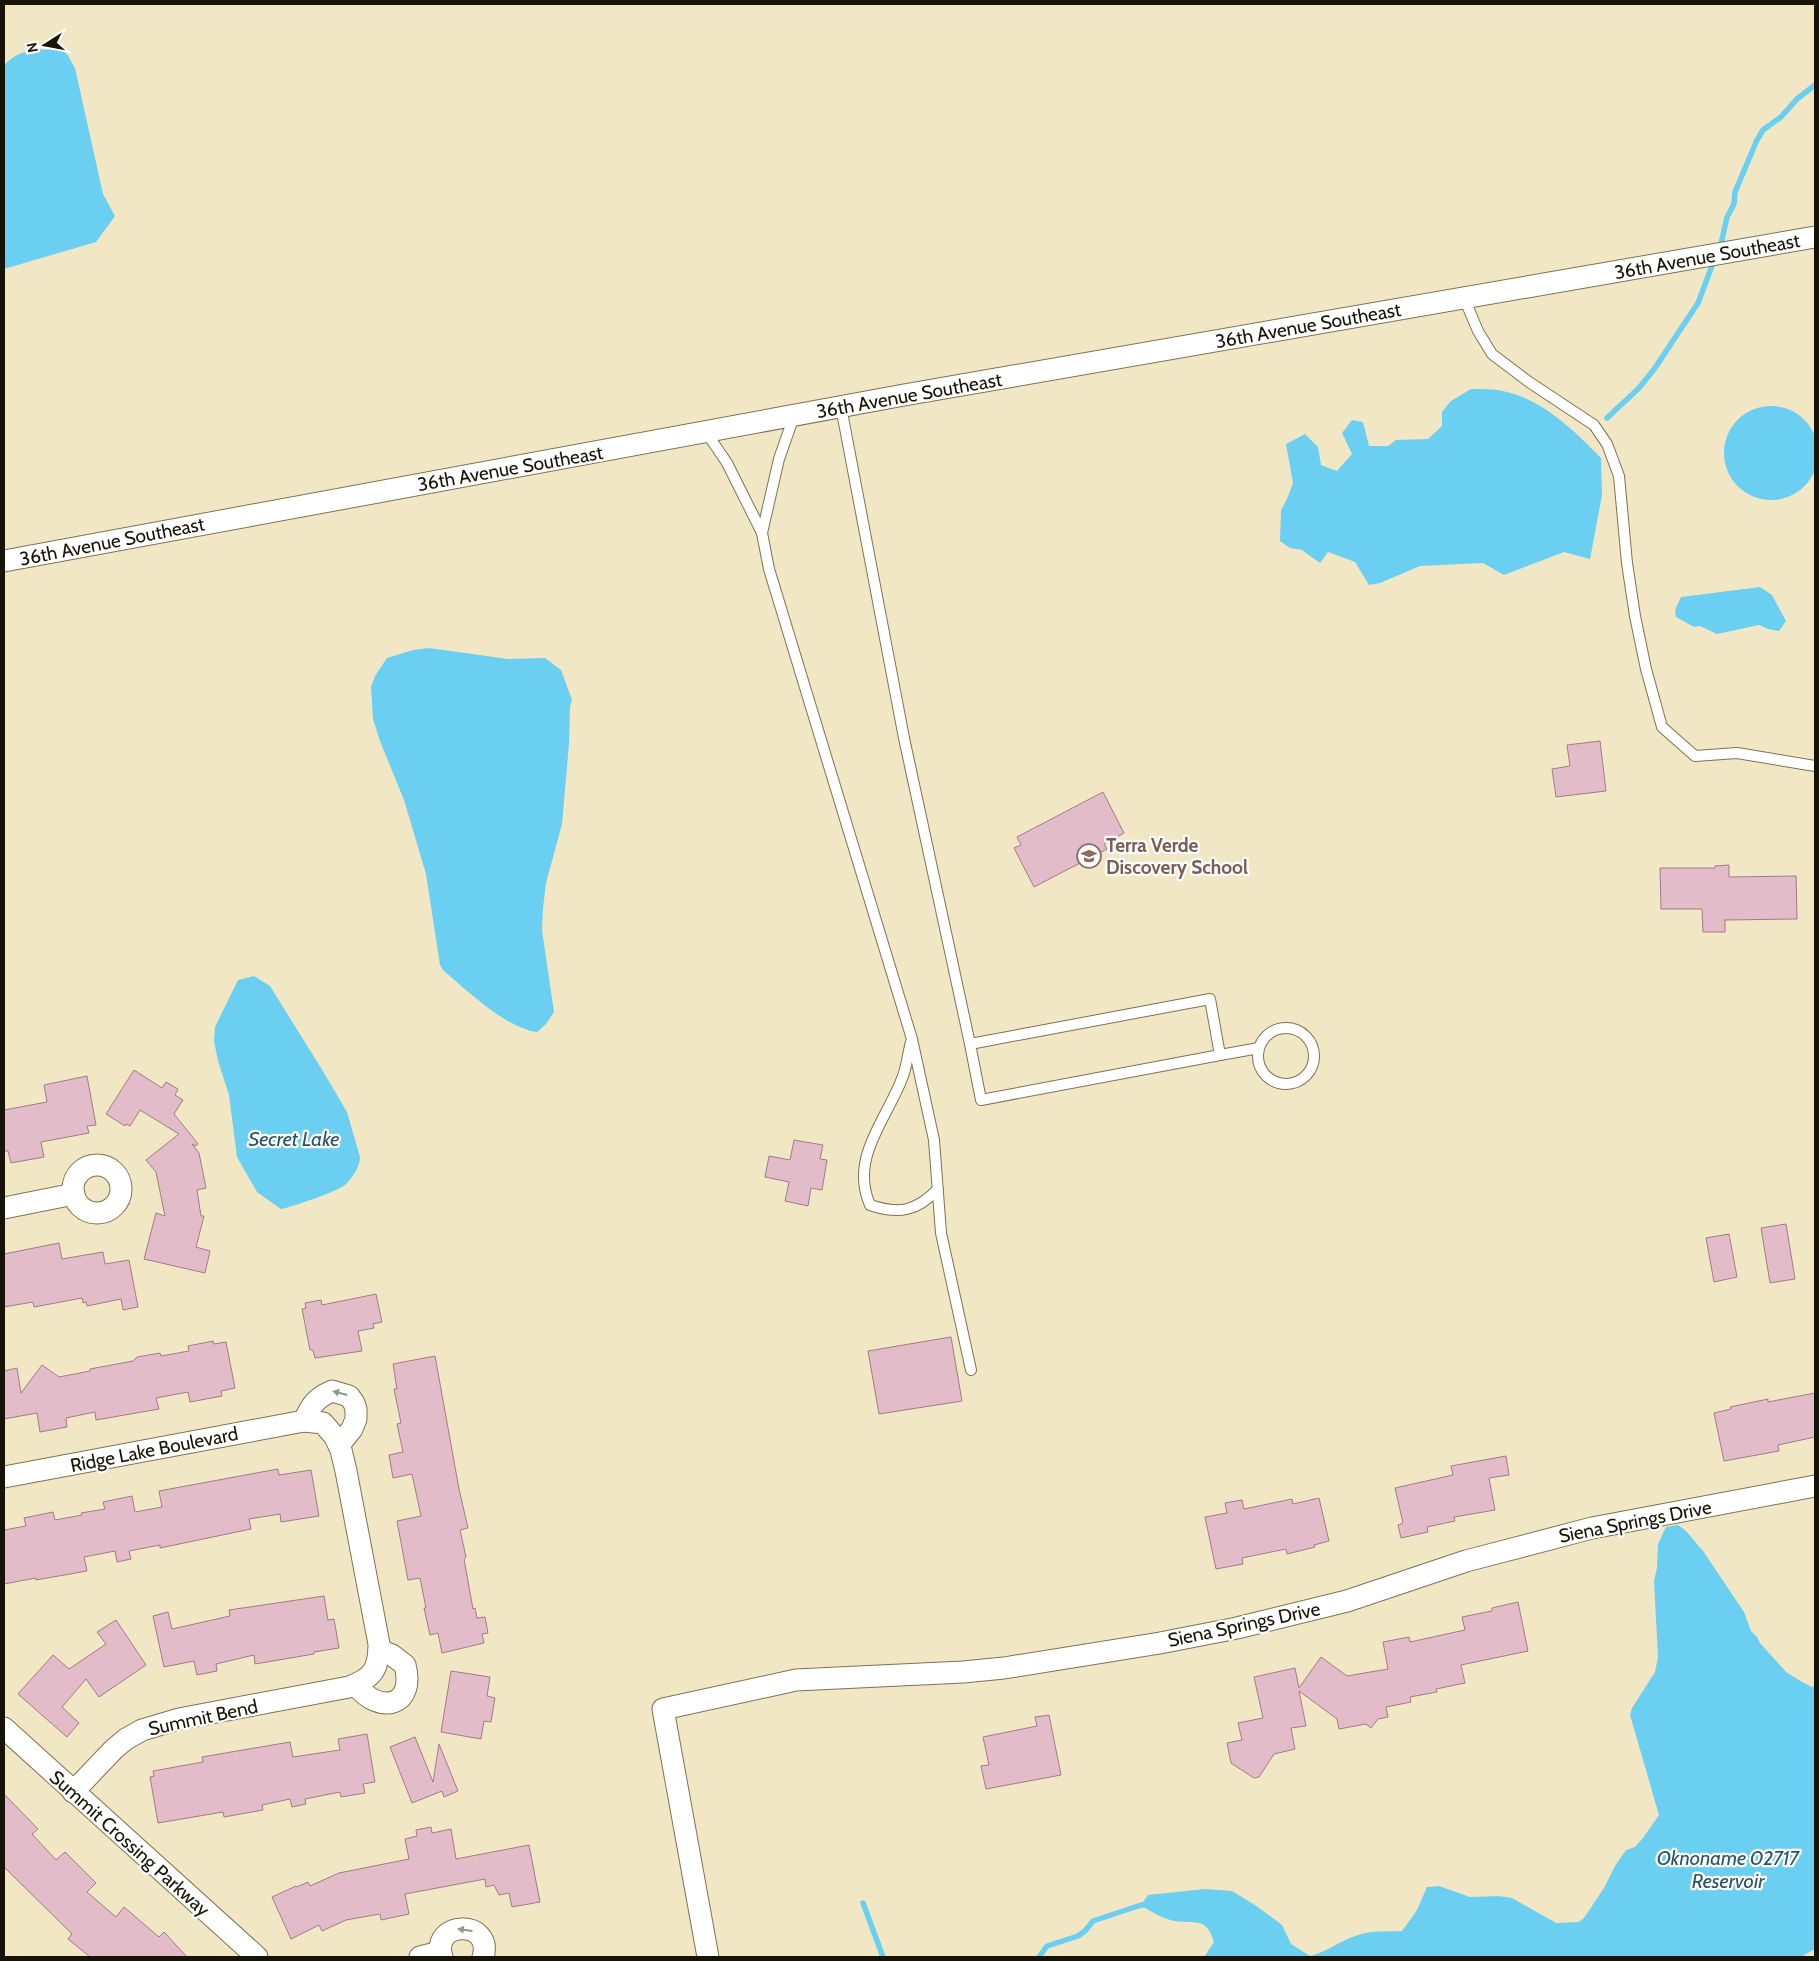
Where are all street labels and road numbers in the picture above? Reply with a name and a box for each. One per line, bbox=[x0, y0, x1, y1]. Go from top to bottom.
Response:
street label: 36th Avenue Southeast bbox=[1613, 229, 1802, 284]
street label: 36th Avenue Southeast bbox=[1214, 298, 1403, 353]
street label: 36th Avenue Southeast bbox=[815, 368, 1004, 423]
street label: 36th Avenue Southeast bbox=[416, 441, 605, 496]
street label: 36th Avenue Southeast bbox=[18, 512, 207, 571]
street label: Ridge Lake Boulevard bbox=[68, 1422, 240, 1477]
street label: Siena Springs Drive bbox=[1557, 1495, 1714, 1548]
street label: Siena Springs Drive bbox=[1166, 1597, 1323, 1652]
street label: Summit Bend bbox=[146, 1695, 260, 1740]
street label: Summit Crossing Parkway bbox=[45, 1766, 215, 1921]

